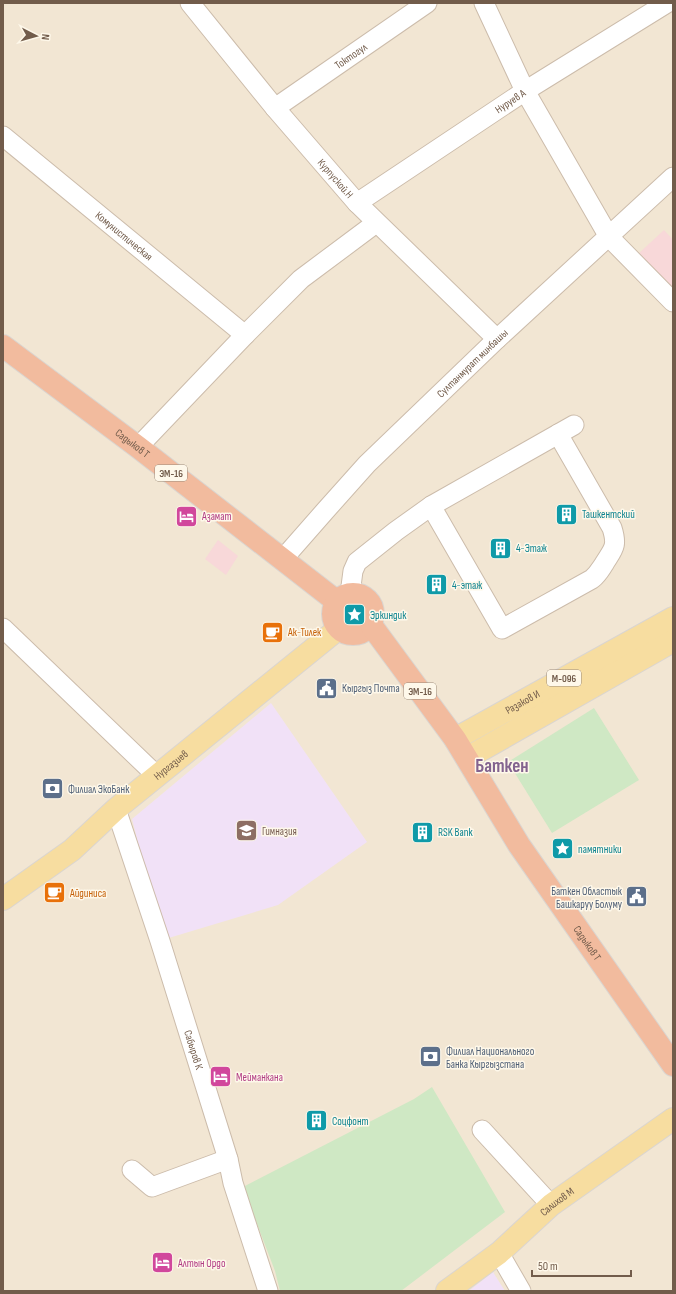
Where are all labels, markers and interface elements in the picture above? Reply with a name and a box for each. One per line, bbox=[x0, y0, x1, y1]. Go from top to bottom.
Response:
north arrow bbox=[16, 16, 56, 56]
text: N bbox=[39, 33, 52, 41]
street label: Токтогул bbox=[332, 40, 370, 72]
street label: Нуруев А bbox=[493, 86, 528, 116]
street label: Курпуской.Н bbox=[315, 156, 356, 201]
street label: Комунистическая bbox=[93, 209, 155, 263]
street label: Султанмурат минбашы bbox=[434, 326, 511, 400]
street label: Садыков Т bbox=[113, 426, 153, 461]
road number: ЭМ-16 bbox=[155, 465, 187, 481]
building icon: Ташкентский bbox=[553, 501, 579, 527]
hotel icon: Азамат bbox=[174, 503, 200, 529]
place label: Ташкентский bbox=[582, 508, 635, 521]
place label: Азамат bbox=[201, 510, 232, 523]
building icon: 4-Этаж bbox=[487, 535, 513, 561]
place label: 4-Этаж bbox=[516, 542, 547, 555]
building icon: 4-этаж bbox=[423, 572, 449, 598]
place label: 4-этаж bbox=[452, 579, 482, 592]
place icon: Эркиндик bbox=[341, 602, 367, 628]
place label: Эркиндик bbox=[370, 609, 407, 622]
cafe icon: Ак-Тилек bbox=[259, 619, 285, 645]
place label: Ак-Тилек bbox=[287, 626, 322, 639]
road number: М-096 bbox=[547, 670, 581, 686]
public building icon: Кыргыз Почта bbox=[313, 675, 339, 701]
place label: Кыргыз Почта bbox=[342, 682, 400, 695]
road number: ЭМ-16 bbox=[404, 683, 436, 699]
street label: Разаков И bbox=[503, 687, 542, 717]
street label: Нургазиев bbox=[151, 747, 191, 783]
district label: Баткен bbox=[475, 755, 529, 778]
bank icon: Филиал ЭкоБанк bbox=[39, 776, 65, 802]
place label: Филиал ЭкоБанк bbox=[68, 783, 130, 796]
school or university icon: Гимназия bbox=[234, 818, 260, 844]
building icon: RSK Bank bbox=[409, 819, 435, 845]
place label: Гимназия bbox=[262, 825, 297, 838]
place label: RSK Bank bbox=[438, 826, 473, 839]
place icon: памятники bbox=[550, 836, 576, 862]
place label: памятники bbox=[578, 843, 622, 856]
cafe icon: Айдиниса bbox=[42, 880, 68, 906]
public building icon: Баткен Областык Башкаруу Болуму bbox=[624, 884, 650, 910]
place label: Баткен Областык Башкаруу Болуму bbox=[551, 885, 623, 911]
place label: Айдиниса bbox=[69, 887, 106, 900]
street label: Садыков Т bbox=[570, 923, 604, 964]
street label: Сабыров К bbox=[181, 1028, 206, 1071]
bank icon: Филиал Национального Банка Кыргызстана bbox=[418, 1044, 444, 1070]
place label: Филиал Национального Банка Кыргызстана bbox=[446, 1045, 535, 1071]
hotel icon: Мейманкана bbox=[207, 1064, 233, 1090]
place label: Мейманкана bbox=[236, 1071, 283, 1084]
building icon: Соцфонт bbox=[304, 1108, 330, 1134]
place label: Соцфонт bbox=[332, 1115, 369, 1128]
street label: Салихов М bbox=[538, 1185, 577, 1219]
hotel icon: Алтын Ордо bbox=[150, 1250, 176, 1276]
scale bar bbox=[532, 1252, 631, 1278]
place label: Алтын Ордо bbox=[177, 1257, 226, 1270]
text: 50 m bbox=[538, 1259, 558, 1274]

